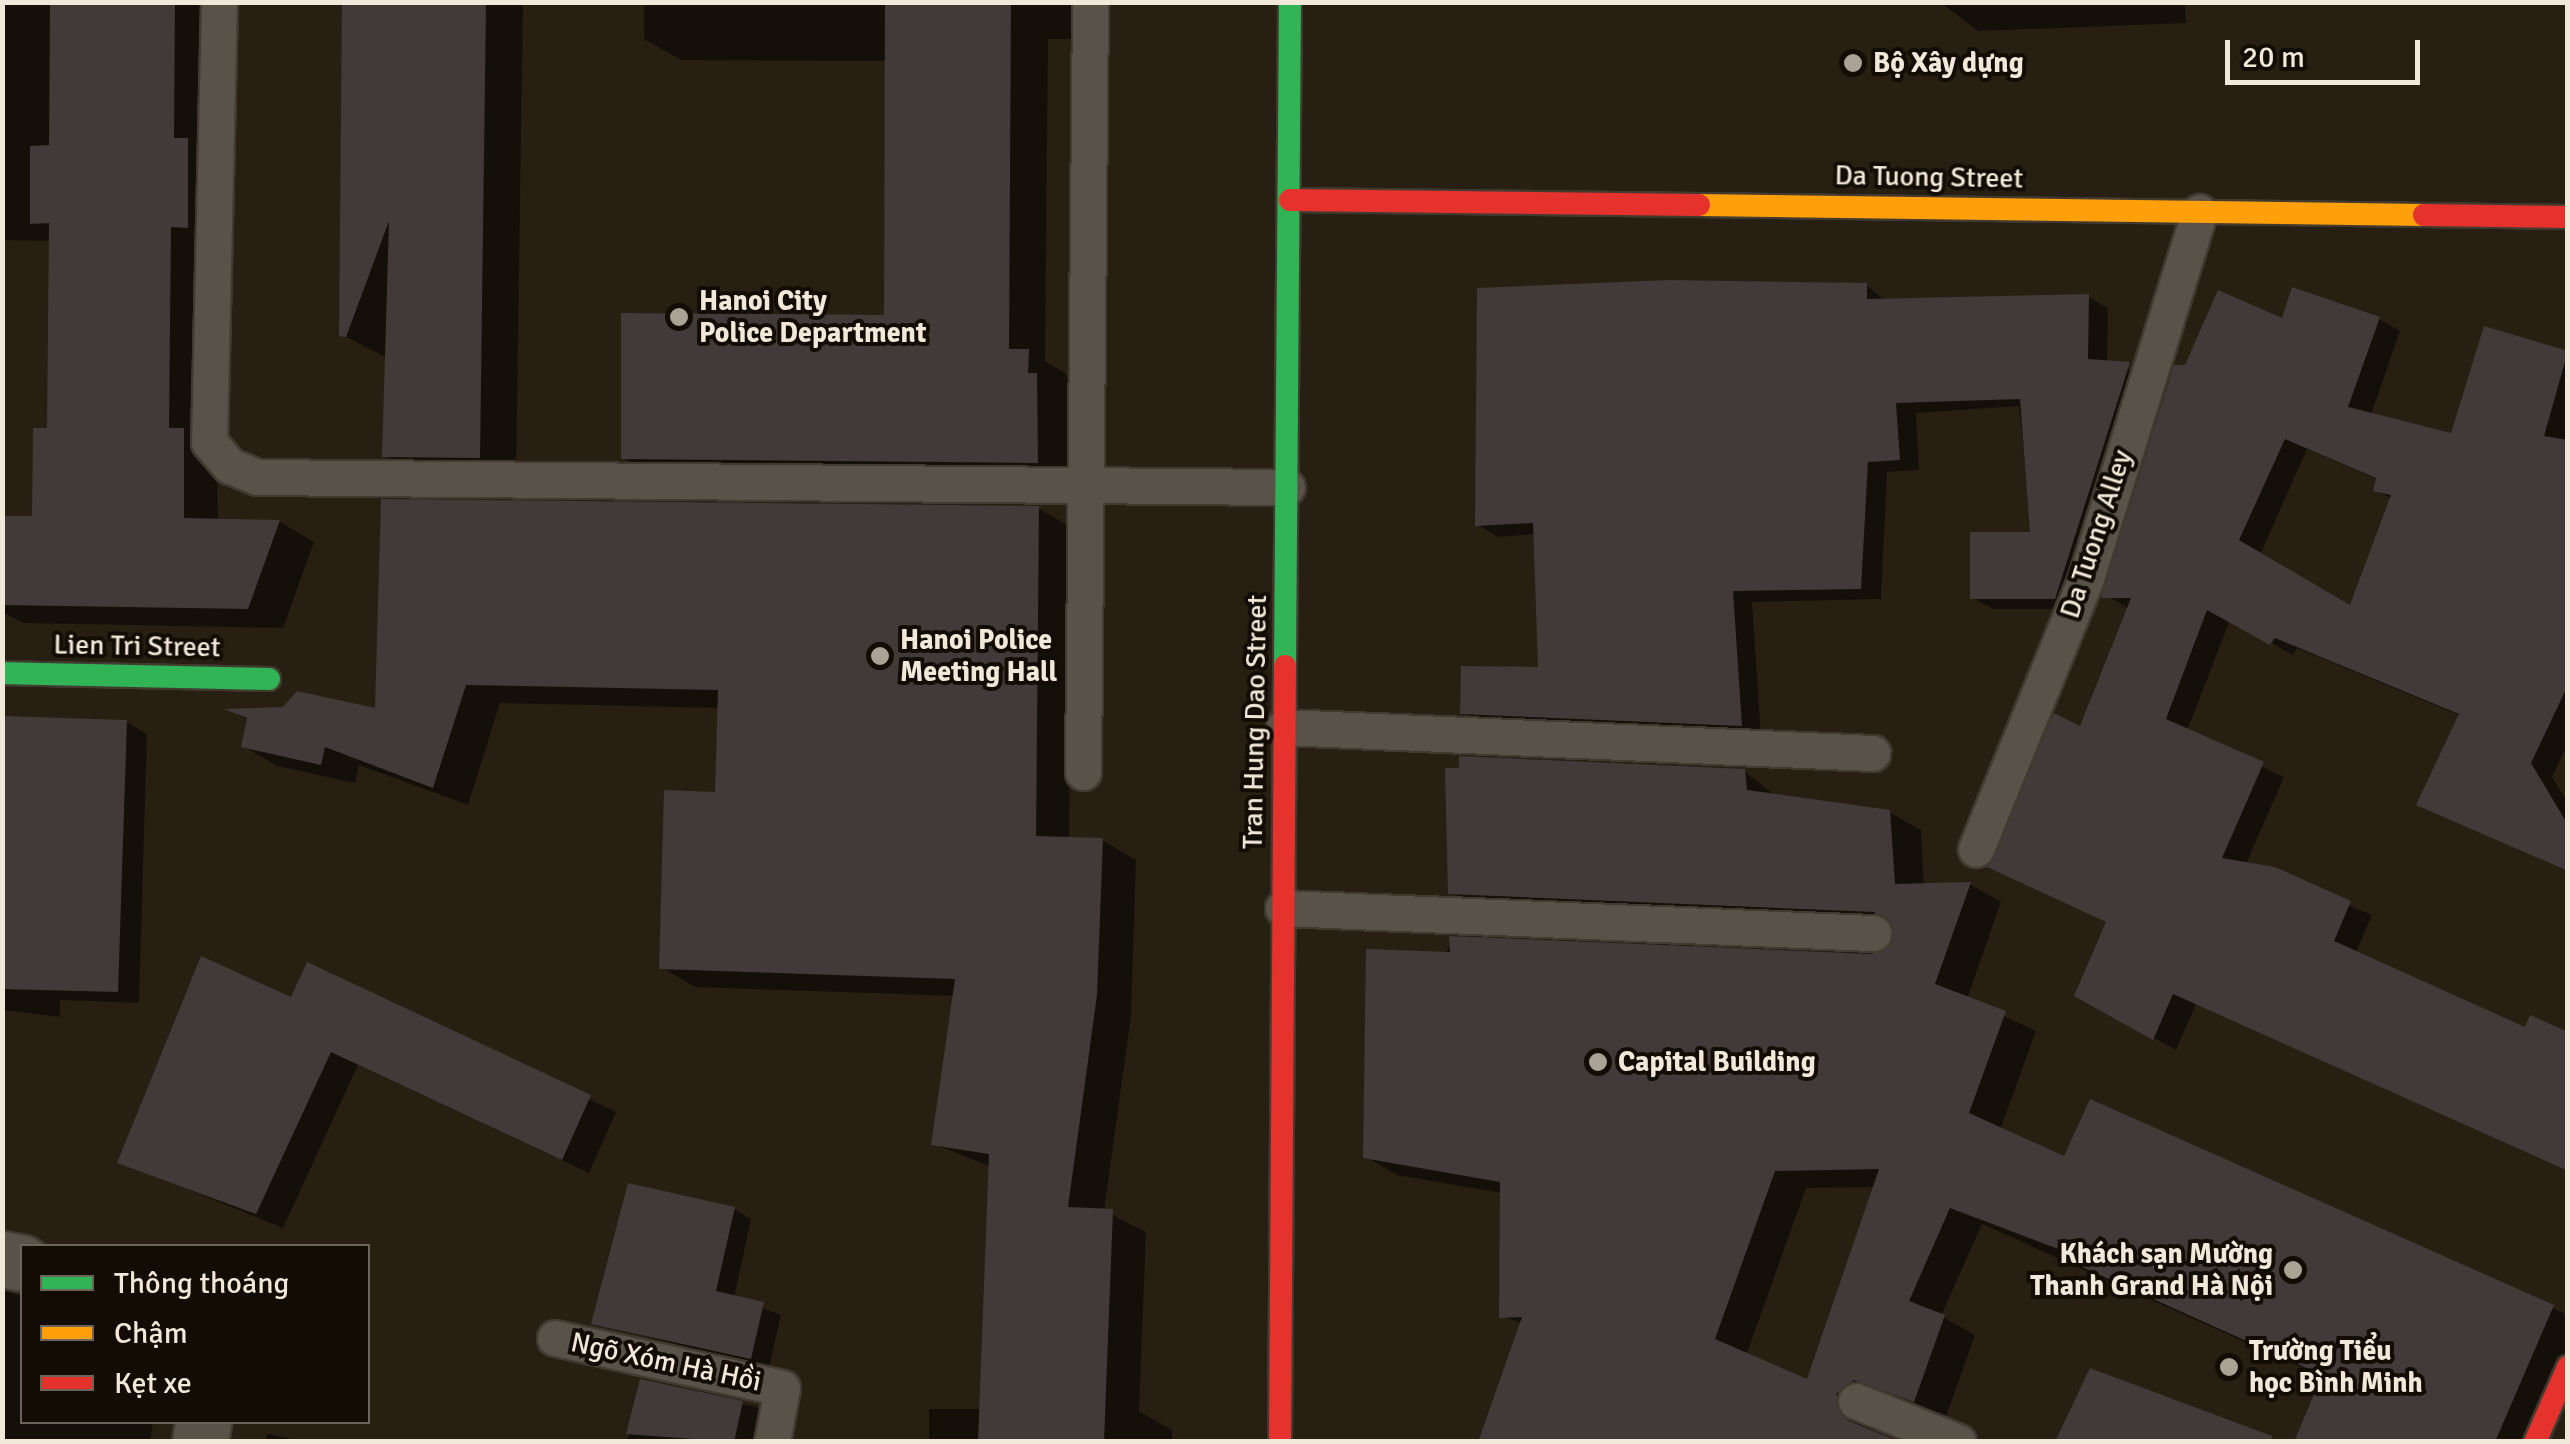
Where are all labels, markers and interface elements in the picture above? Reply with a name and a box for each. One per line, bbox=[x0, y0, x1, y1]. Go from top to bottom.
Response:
scale bar bbox=[2230, 20, 2425, 82]
text: 20 m bbox=[2242, 39, 2305, 76]
place label: Bộ Xây dựng bbox=[1873, 46, 2024, 80]
marker: Bộ Xây dựng bbox=[1842, 52, 1864, 74]
street label: Da Tuong Street bbox=[1834, 159, 2024, 195]
place label: Hanoi City Police Department bbox=[699, 284, 926, 350]
marker: Hanoi City Police Department bbox=[668, 306, 690, 328]
street label: Da Tuong Alley bbox=[2053, 446, 2139, 622]
street label: Tran Hung Dao Street bbox=[1236, 595, 1274, 849]
place label: Hanoi Police Meeting Hall bbox=[900, 623, 1057, 689]
street label: Lien Tri Street bbox=[53, 628, 221, 664]
marker: Hanoi Police Meeting Hall bbox=[869, 645, 891, 667]
place label: Capital Building bbox=[1618, 1045, 1816, 1079]
marker: Capital Building bbox=[1587, 1051, 1609, 1073]
place label: Khách sạn Mường Thanh Grand Hà Nội bbox=[2030, 1237, 2273, 1303]
legend bbox=[20, 1244, 370, 1424]
marker: Khách sạn Mường Thanh Grand Hà Nội bbox=[2282, 1259, 2304, 1281]
text: Thông thoáng bbox=[114, 1265, 289, 1302]
text: Chậm bbox=[114, 1315, 188, 1352]
street label: Ngõ Xóm Hà Hồi bbox=[568, 1325, 764, 1399]
place label: Trường Tiểu học Bình Minh bbox=[2249, 1334, 2423, 1400]
marker: Trường Tiểu học Bình Minh bbox=[2218, 1356, 2240, 1378]
text: Kẹt xe bbox=[114, 1365, 192, 1402]

